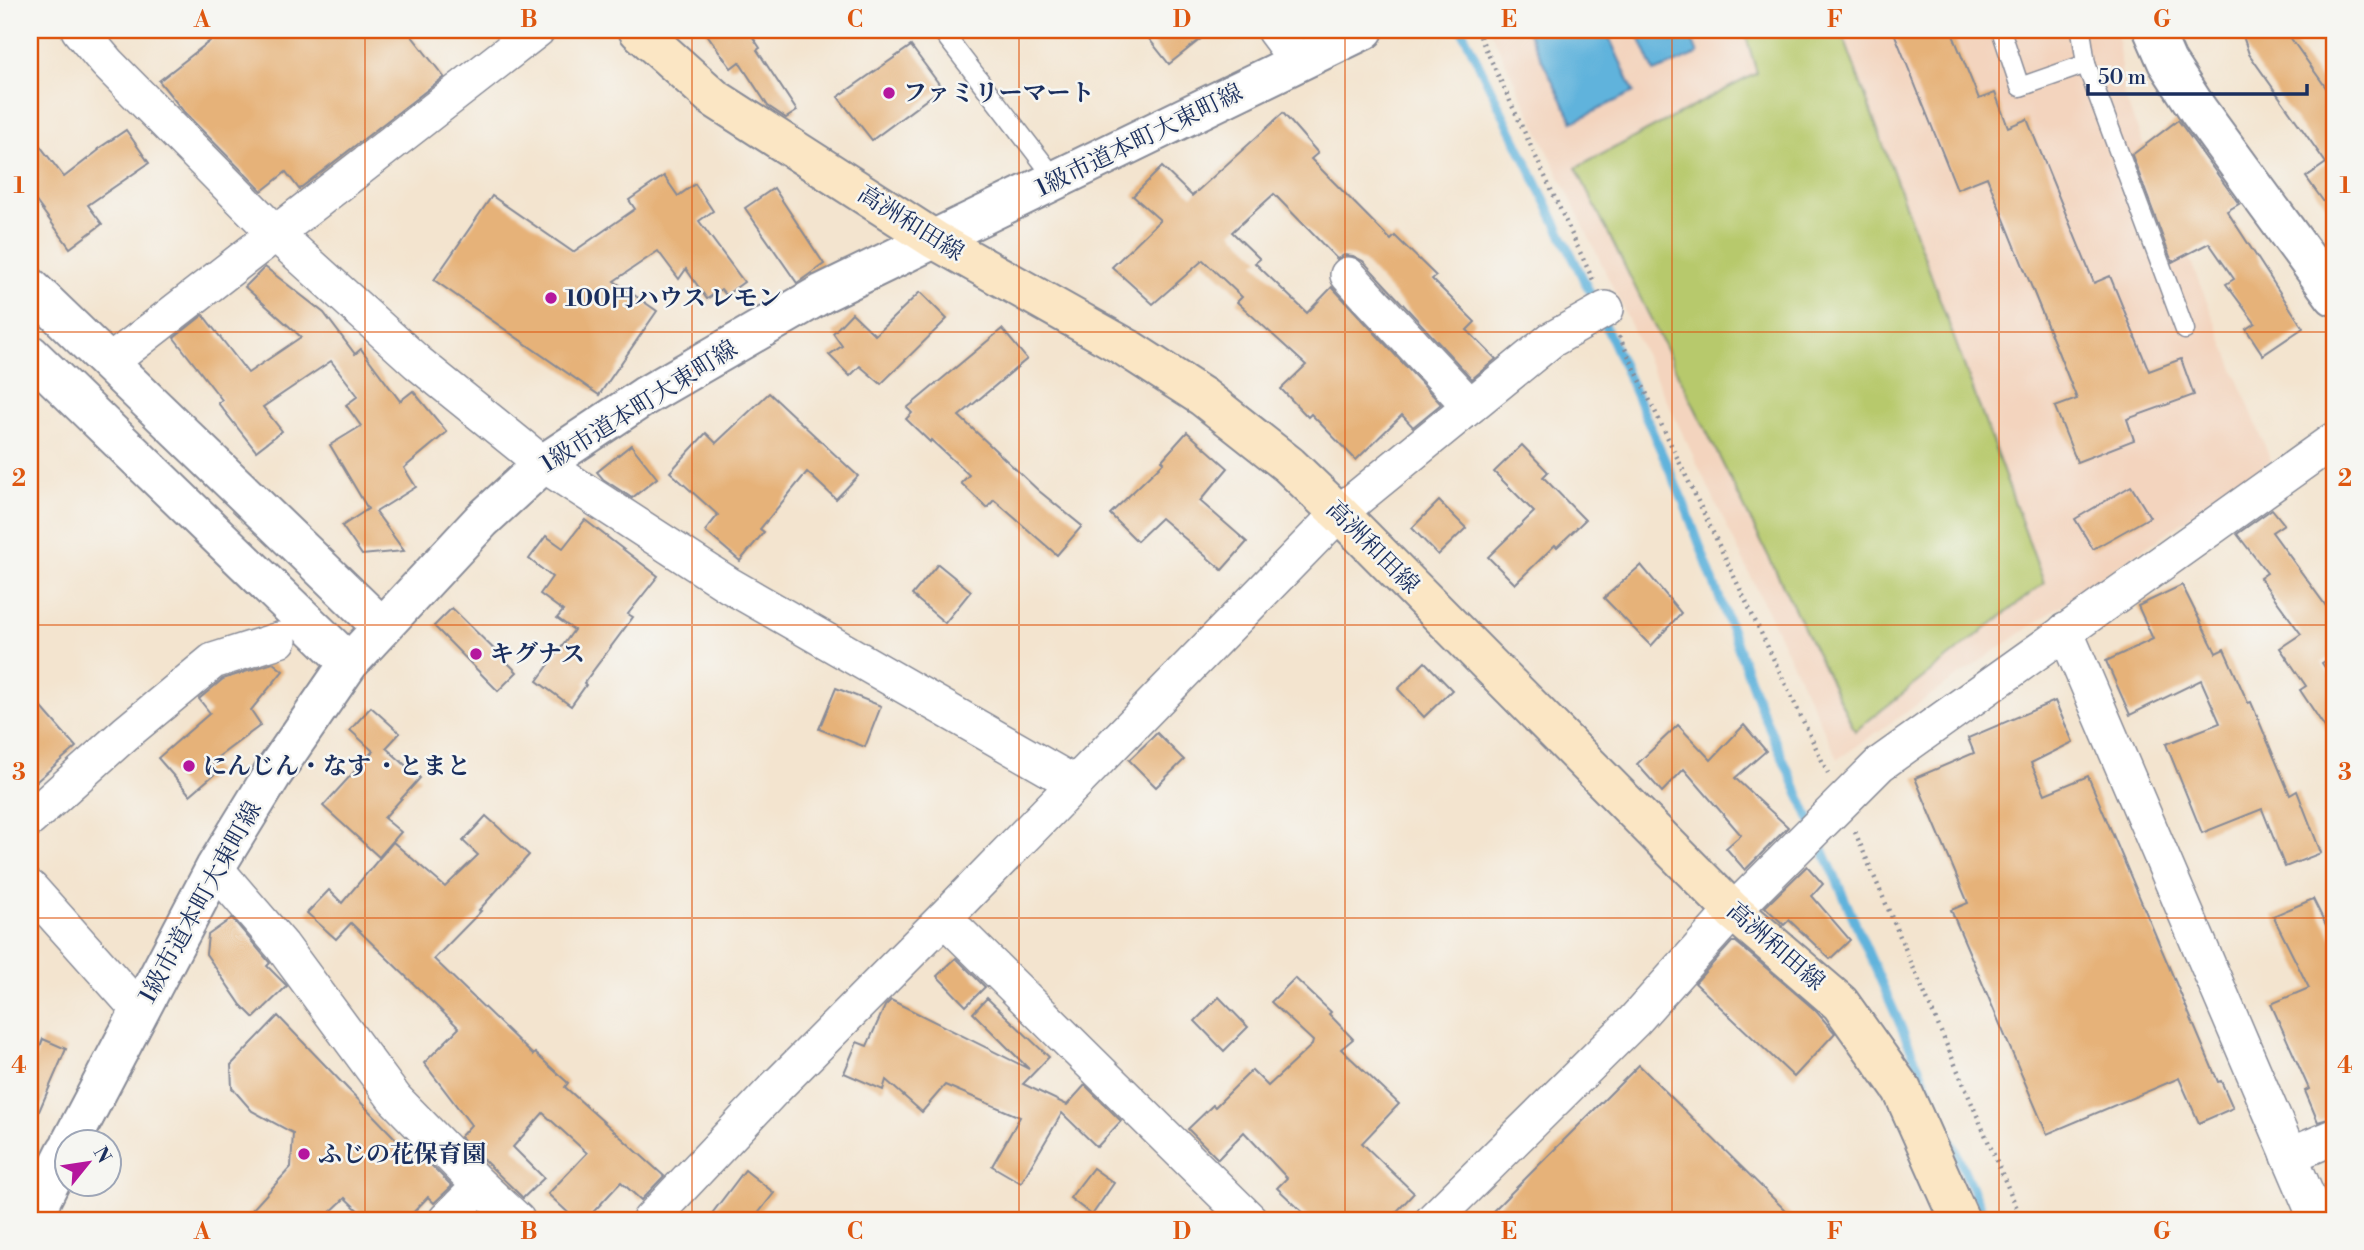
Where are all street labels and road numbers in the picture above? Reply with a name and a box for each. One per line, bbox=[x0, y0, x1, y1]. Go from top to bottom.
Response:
street label: 1級市道本町大東町線 bbox=[1031, 78, 1248, 204]
street label: 高洲和田線 bbox=[852, 179, 969, 268]
street label: 1級市道本町大東町線 bbox=[536, 334, 743, 480]
street label: 高洲和田線 bbox=[1319, 495, 1425, 601]
street label: 1級市道本町大東町線 bbox=[133, 796, 269, 1009]
street label: 高洲和田線 bbox=[1720, 896, 1830, 997]

